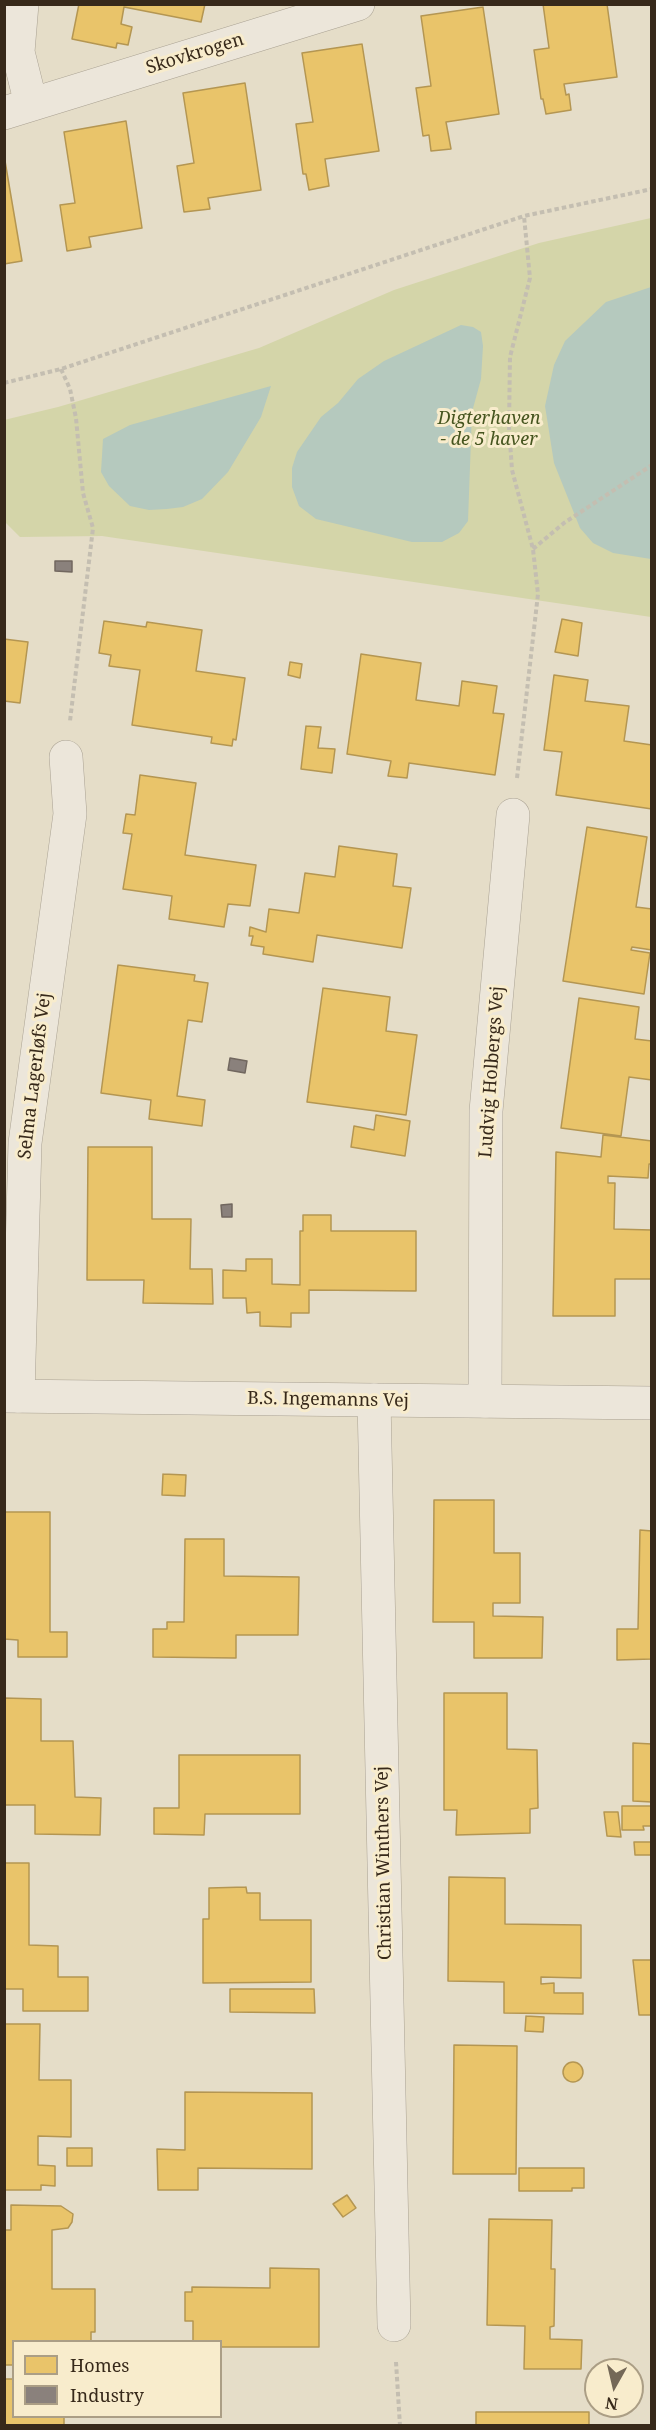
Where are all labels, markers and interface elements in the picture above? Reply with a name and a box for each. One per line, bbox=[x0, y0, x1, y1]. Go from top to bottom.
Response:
street label: Skovkrogen bbox=[144, 29, 246, 79]
park label: Digterhaven - de 5 haver bbox=[438, 408, 540, 450]
street label: Ludvig Holbergs Vej bbox=[475, 985, 509, 1159]
street label: Selma Lagerløfs Vej bbox=[14, 992, 56, 1160]
street label: B.S. Ingemanns Vej bbox=[247, 1388, 409, 1412]
street label: Christian Winthers Vej bbox=[372, 1766, 396, 1960]
legend bbox=[12, 2340, 222, 2418]
text: Homes bbox=[70, 2353, 129, 2377]
north arrow bbox=[584, 2358, 644, 2418]
text: Industry bbox=[70, 2383, 144, 2407]
text: N bbox=[604, 2392, 620, 2416]

